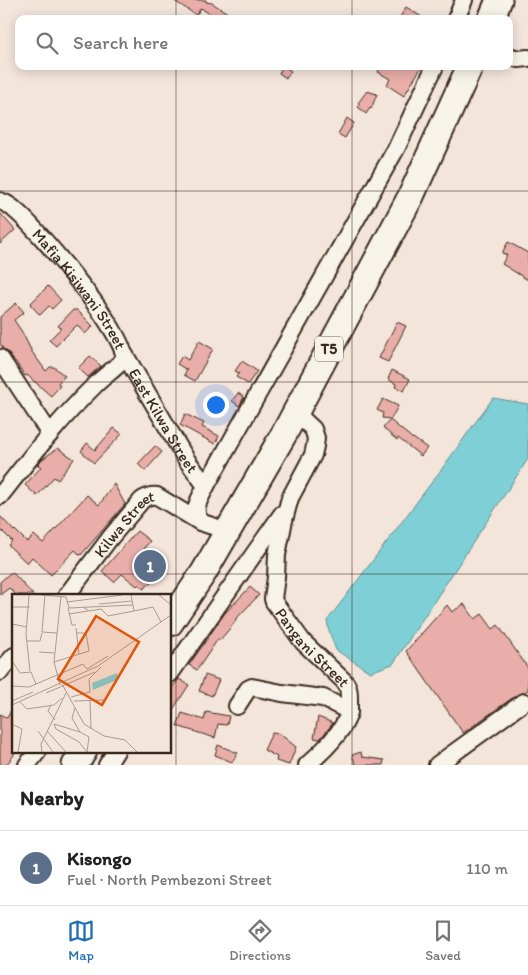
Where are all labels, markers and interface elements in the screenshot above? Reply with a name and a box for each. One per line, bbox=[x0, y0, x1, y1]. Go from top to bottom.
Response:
search box bbox=[15, 15, 513, 70]
icon: search bbox=[33, 29, 61, 57]
text: Search here bbox=[73, 31, 168, 54]
street label: Mafia Kisiwani Street bbox=[29, 224, 131, 352]
road number: T5 bbox=[315, 336, 343, 362]
street label: East Kilwa Street bbox=[125, 365, 202, 476]
your location bbox=[203, 392, 229, 418]
street label: Kilwa Street bbox=[90, 486, 155, 561]
pin: 1 bbox=[134, 547, 166, 585]
inset map bbox=[12, 594, 171, 752]
street label: Pangani Street bbox=[272, 604, 354, 690]
text: Nearby bbox=[20, 785, 84, 810]
text: Kisongo bbox=[67, 847, 132, 870]
text: 1 bbox=[32, 859, 40, 878]
text: 110 m bbox=[466, 859, 508, 878]
text: Fuel · North Pembezoni Street bbox=[67, 870, 272, 889]
tab: Map bbox=[67, 917, 95, 964]
tab: Directions bbox=[229, 917, 291, 964]
tab: Saved bbox=[425, 917, 461, 964]

